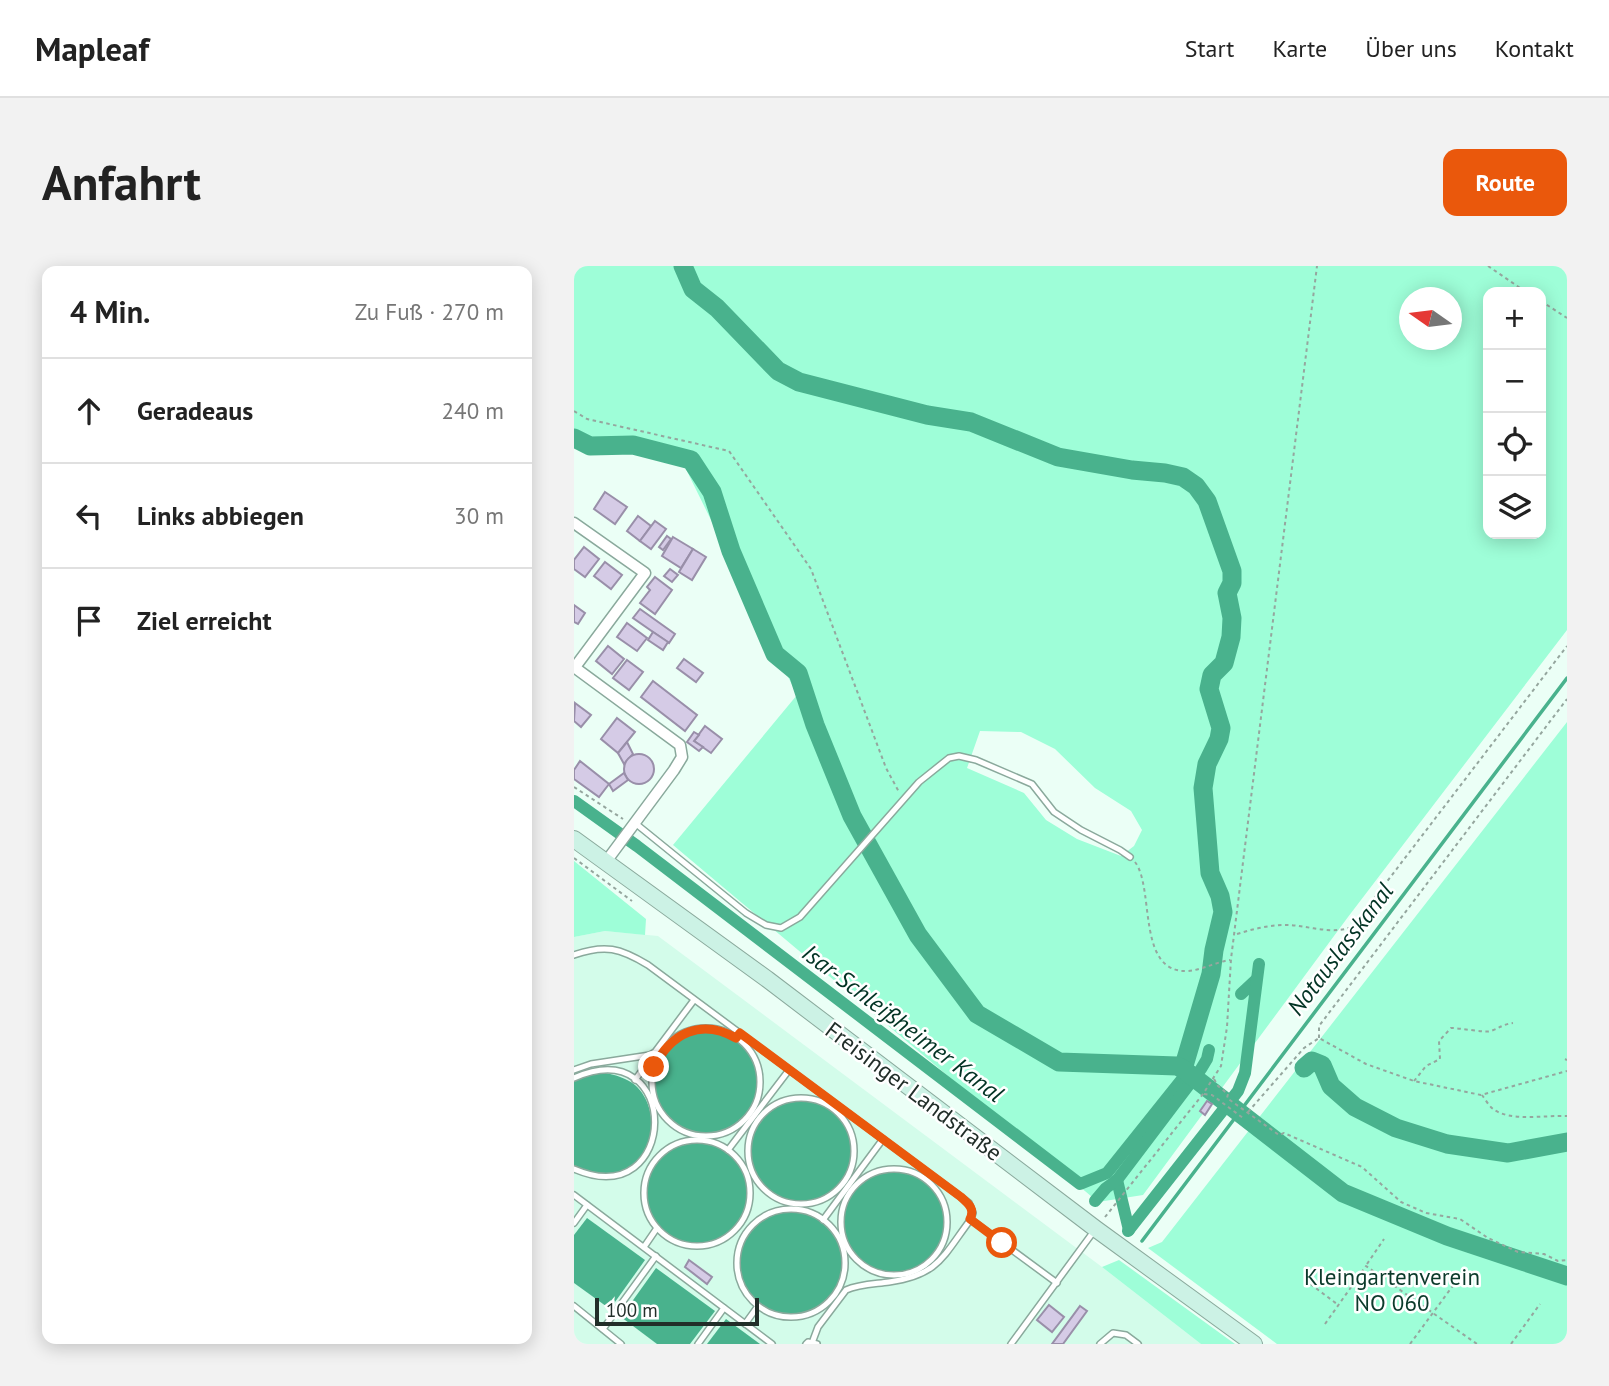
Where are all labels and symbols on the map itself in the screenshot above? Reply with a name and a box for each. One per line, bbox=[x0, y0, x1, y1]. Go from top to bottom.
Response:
north arrow bbox=[1399, 287, 1462, 350]
water label: Notauslasskanal bbox=[1280, 876, 1400, 1022]
water label: Isar-Schleißheimer Kanal bbox=[796, 937, 1010, 1109]
street label: Freisinger Landstraße bbox=[820, 1015, 1008, 1167]
route end bbox=[638, 1051, 669, 1082]
route start bbox=[986, 1227, 1017, 1258]
park label: Kleingartenverein NO 060 bbox=[1304, 1262, 1480, 1317]
scale bar bbox=[595, 1295, 760, 1327]

